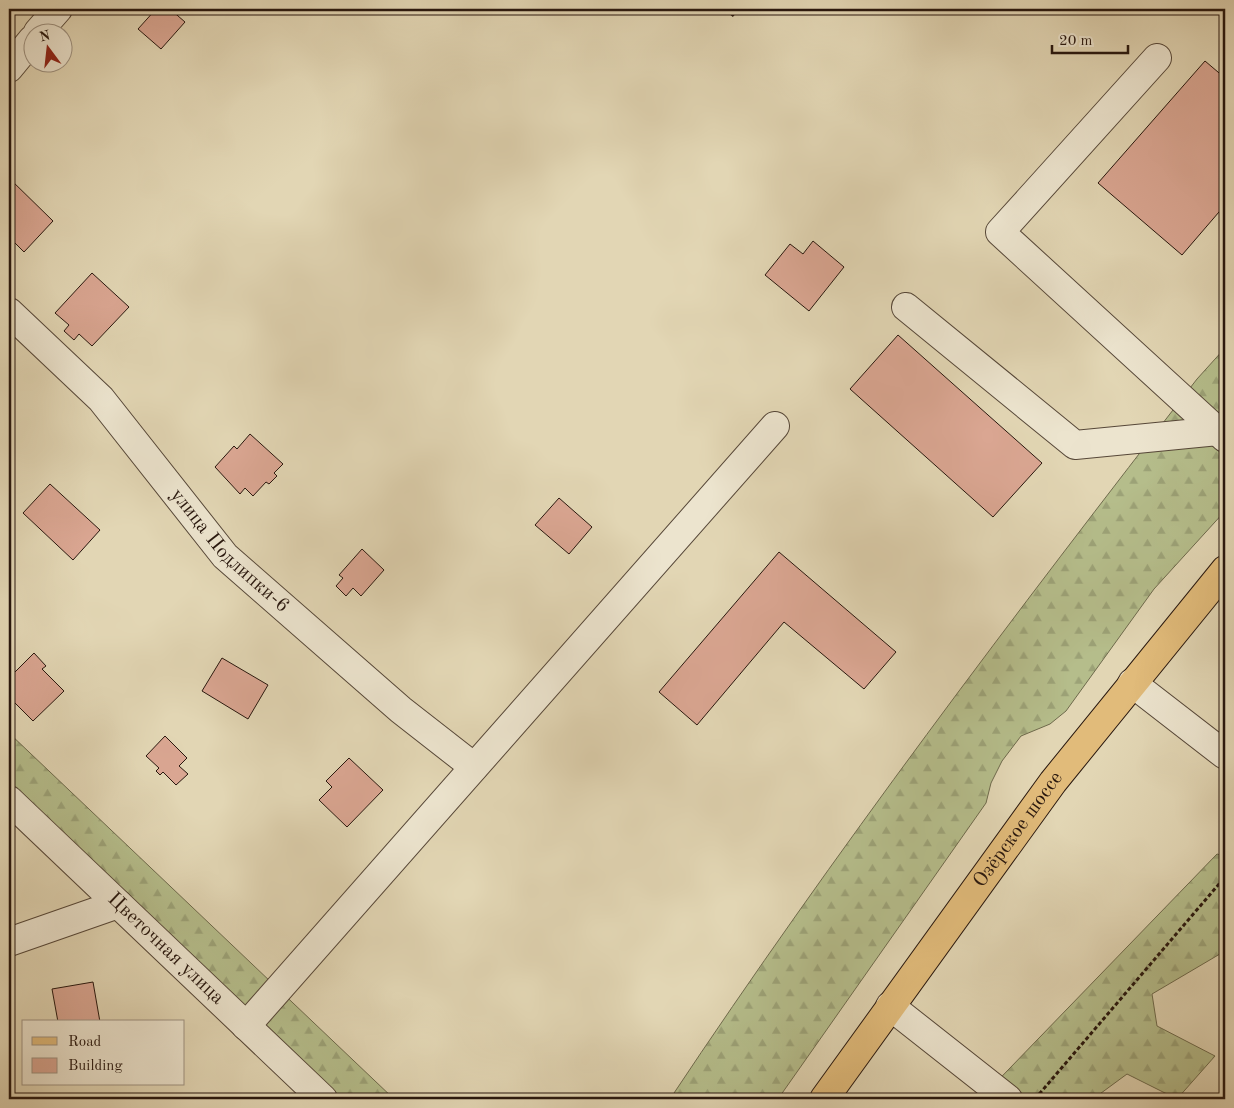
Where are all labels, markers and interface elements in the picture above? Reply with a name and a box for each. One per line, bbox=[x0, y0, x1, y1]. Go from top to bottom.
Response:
north arrow bbox=[22, 22, 72, 72]
scale bar bbox=[1052, 22, 1128, 54]
text: N bbox=[38, 28, 52, 45]
text: 20 m bbox=[1059, 34, 1093, 49]
street label: улица Подлипки-6 bbox=[166, 485, 293, 617]
street label: Озёрское шоссе bbox=[970, 768, 1067, 892]
street label: Цветочная улица bbox=[103, 889, 228, 1009]
legend bbox=[22, 1020, 185, 1086]
text: Road bbox=[68, 1035, 102, 1050]
text: Building bbox=[68, 1059, 123, 1074]

